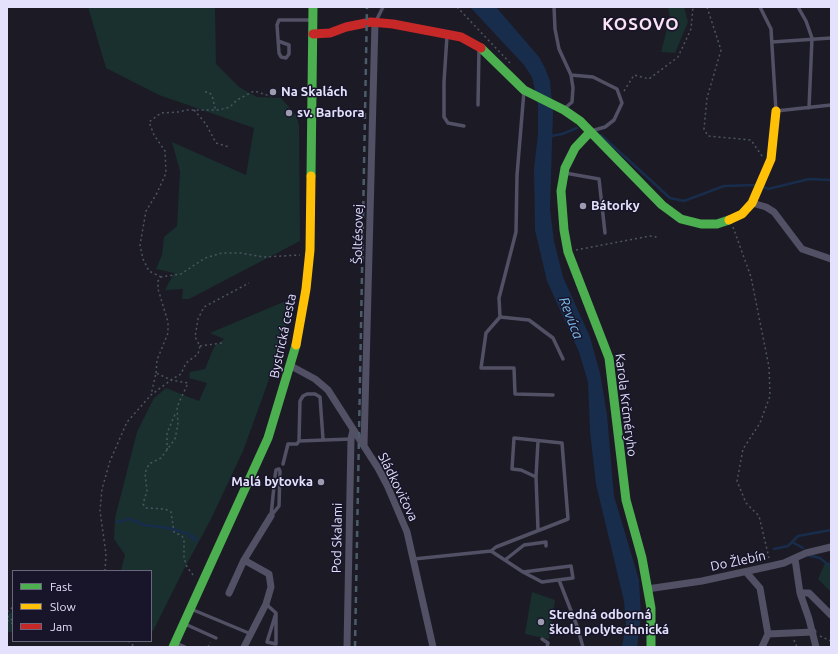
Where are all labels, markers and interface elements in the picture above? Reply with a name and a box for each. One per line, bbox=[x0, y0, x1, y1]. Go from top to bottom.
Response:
district label: KOSOVO bbox=[602, 14, 680, 34]
place label: Na Skalách bbox=[281, 84, 348, 100]
marker: Na Skalách bbox=[268, 87, 278, 97]
place label: sv. Barbora bbox=[297, 105, 365, 121]
marker: sv. Barbora bbox=[284, 108, 294, 118]
place label: Bátorky bbox=[591, 198, 640, 214]
marker: Bátorky bbox=[578, 201, 588, 211]
street label: Šoltésovej bbox=[350, 204, 366, 264]
street label: Bystrická cesta bbox=[266, 292, 300, 380]
water label: Revúca bbox=[555, 295, 587, 341]
street label: Karola Krčméryho bbox=[612, 352, 640, 458]
street label: Sládkovičova bbox=[375, 450, 421, 524]
place label: Malá bytovka bbox=[231, 474, 313, 490]
marker: Malá bytovka bbox=[316, 477, 326, 487]
street label: Pod Skalami bbox=[329, 503, 345, 573]
street label: Do Žlebín bbox=[709, 548, 767, 574]
legend bbox=[12, 570, 152, 642]
text: Fast bbox=[50, 580, 72, 593]
text: Slow bbox=[50, 600, 76, 613]
place label: Stredná odborná škola polytechnická bbox=[549, 607, 669, 638]
marker: Stredná odborná škola polytechnická bbox=[536, 617, 546, 627]
text: Jam bbox=[50, 620, 72, 633]

